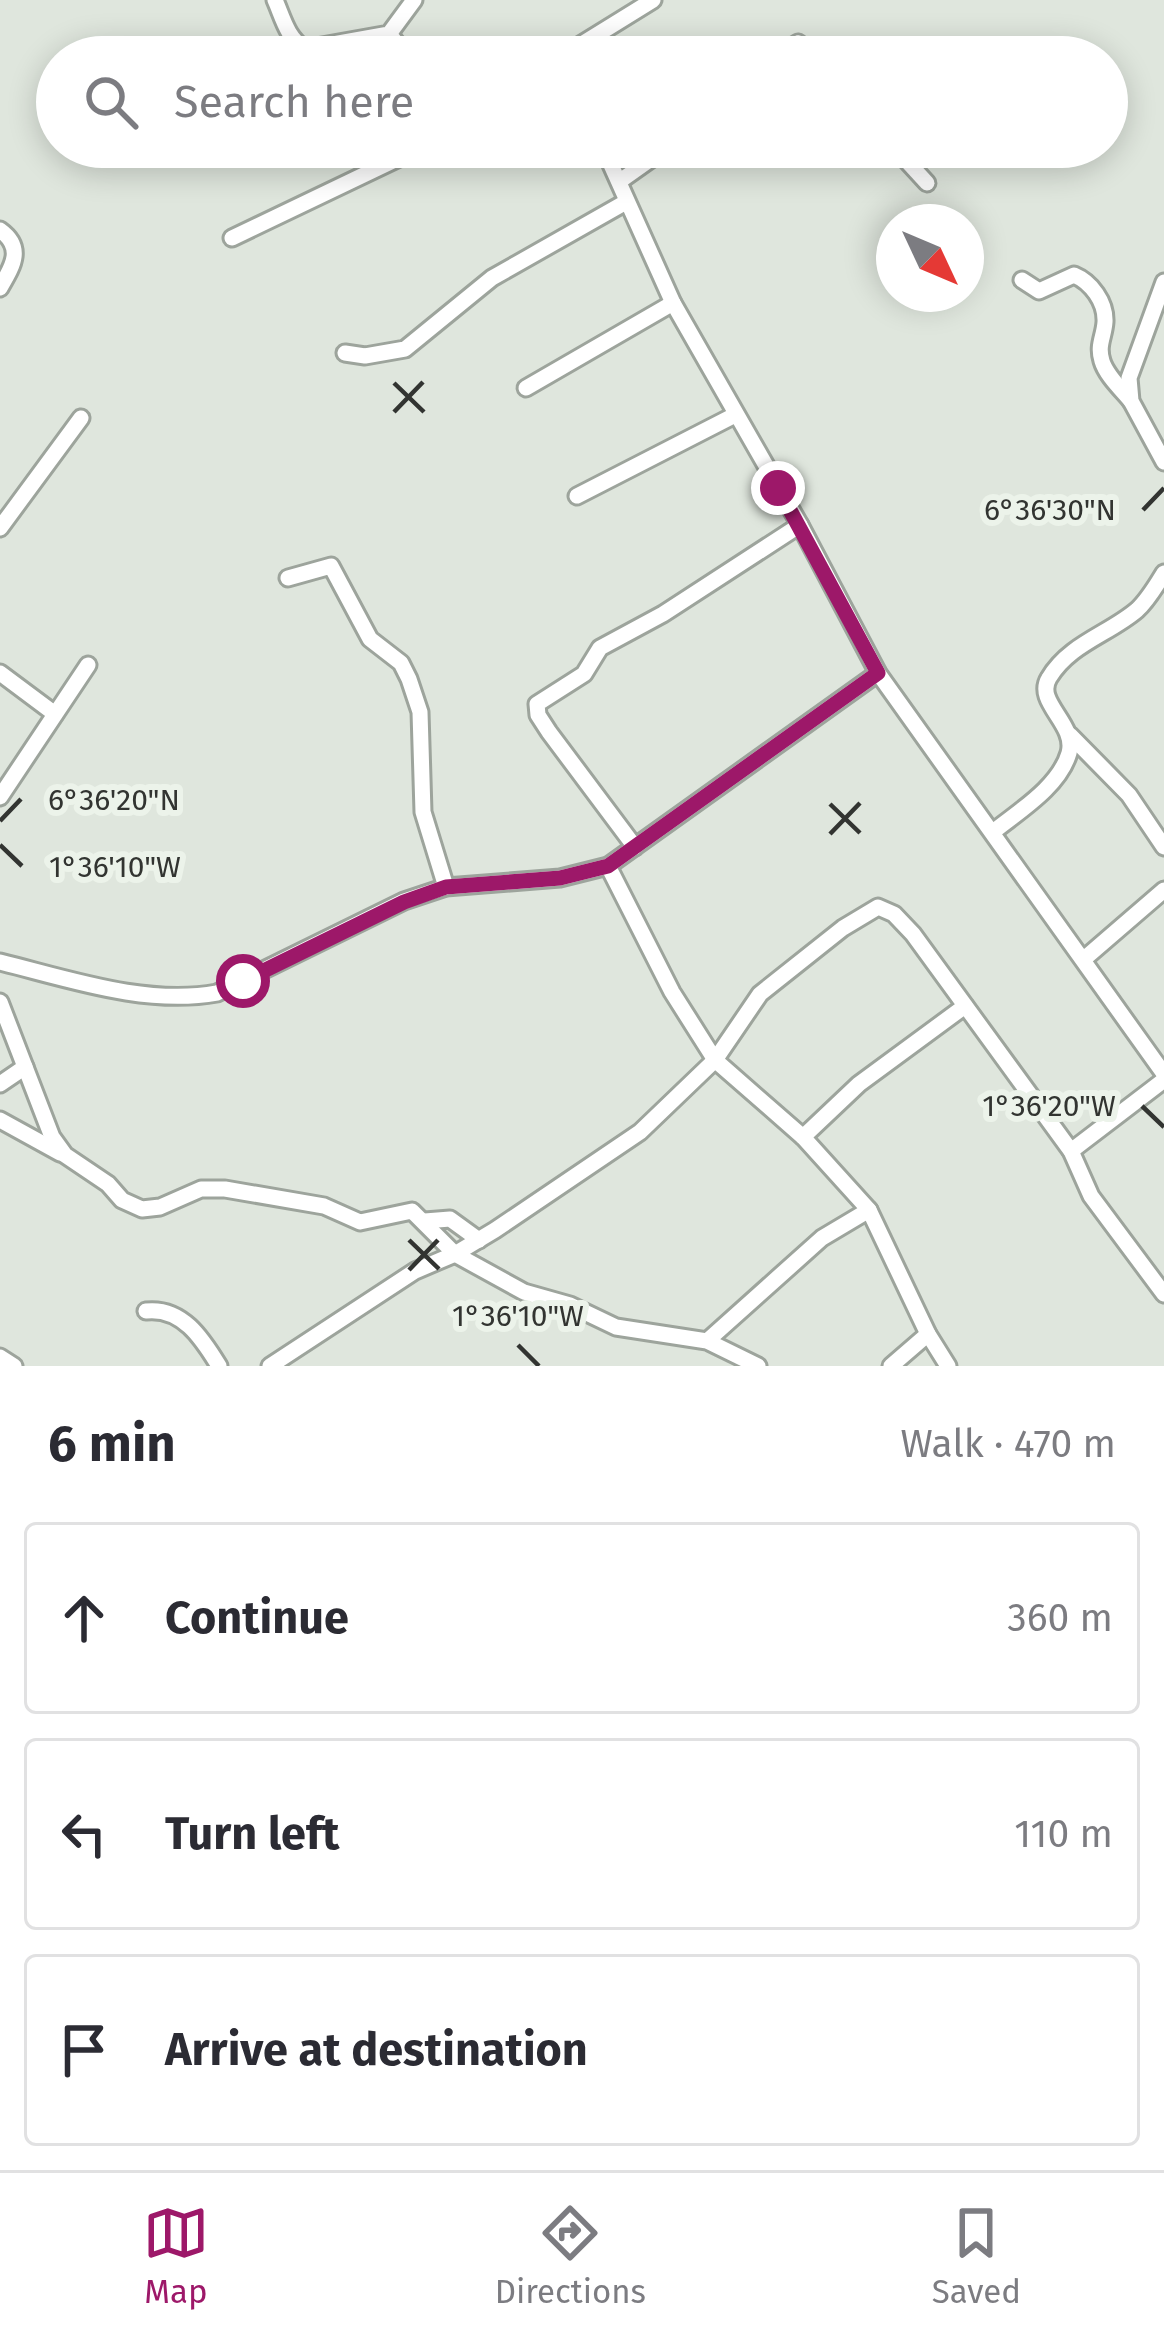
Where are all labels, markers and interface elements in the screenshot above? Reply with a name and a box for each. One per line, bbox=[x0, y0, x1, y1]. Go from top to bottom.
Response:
search box bbox=[36, 36, 1128, 168]
icon: search bbox=[78, 69, 144, 135]
text: Search here bbox=[174, 75, 414, 129]
north arrow bbox=[876, 204, 984, 312]
route end bbox=[751, 461, 805, 515]
text: 6°36'30"N bbox=[984, 492, 1116, 528]
text: 6°36'20"N bbox=[48, 782, 180, 818]
text: 1°36'10"W bbox=[49, 849, 181, 885]
route start bbox=[216, 954, 270, 1008]
text: 1°36'20"W bbox=[982, 1088, 1116, 1124]
text: 1°36'10"W bbox=[452, 1298, 584, 1334]
text: 6 min bbox=[48, 1413, 176, 1475]
text: Walk · 470 m bbox=[901, 1421, 1116, 1467]
icon: ahead bbox=[51, 1585, 117, 1651]
text: Continue bbox=[165, 1591, 349, 1645]
text: 360 m bbox=[1007, 1595, 1113, 1641]
icon: left bbox=[51, 1801, 117, 1867]
text: Turn left bbox=[165, 1807, 339, 1861]
text: 110 m bbox=[1014, 1811, 1113, 1857]
icon: arrive bbox=[51, 2017, 117, 2083]
text: Arrive at destination bbox=[165, 2023, 588, 2077]
tab: Map bbox=[143, 2200, 209, 2312]
tab: Directions bbox=[495, 2200, 646, 2312]
tab: Saved bbox=[932, 2200, 1021, 2312]

